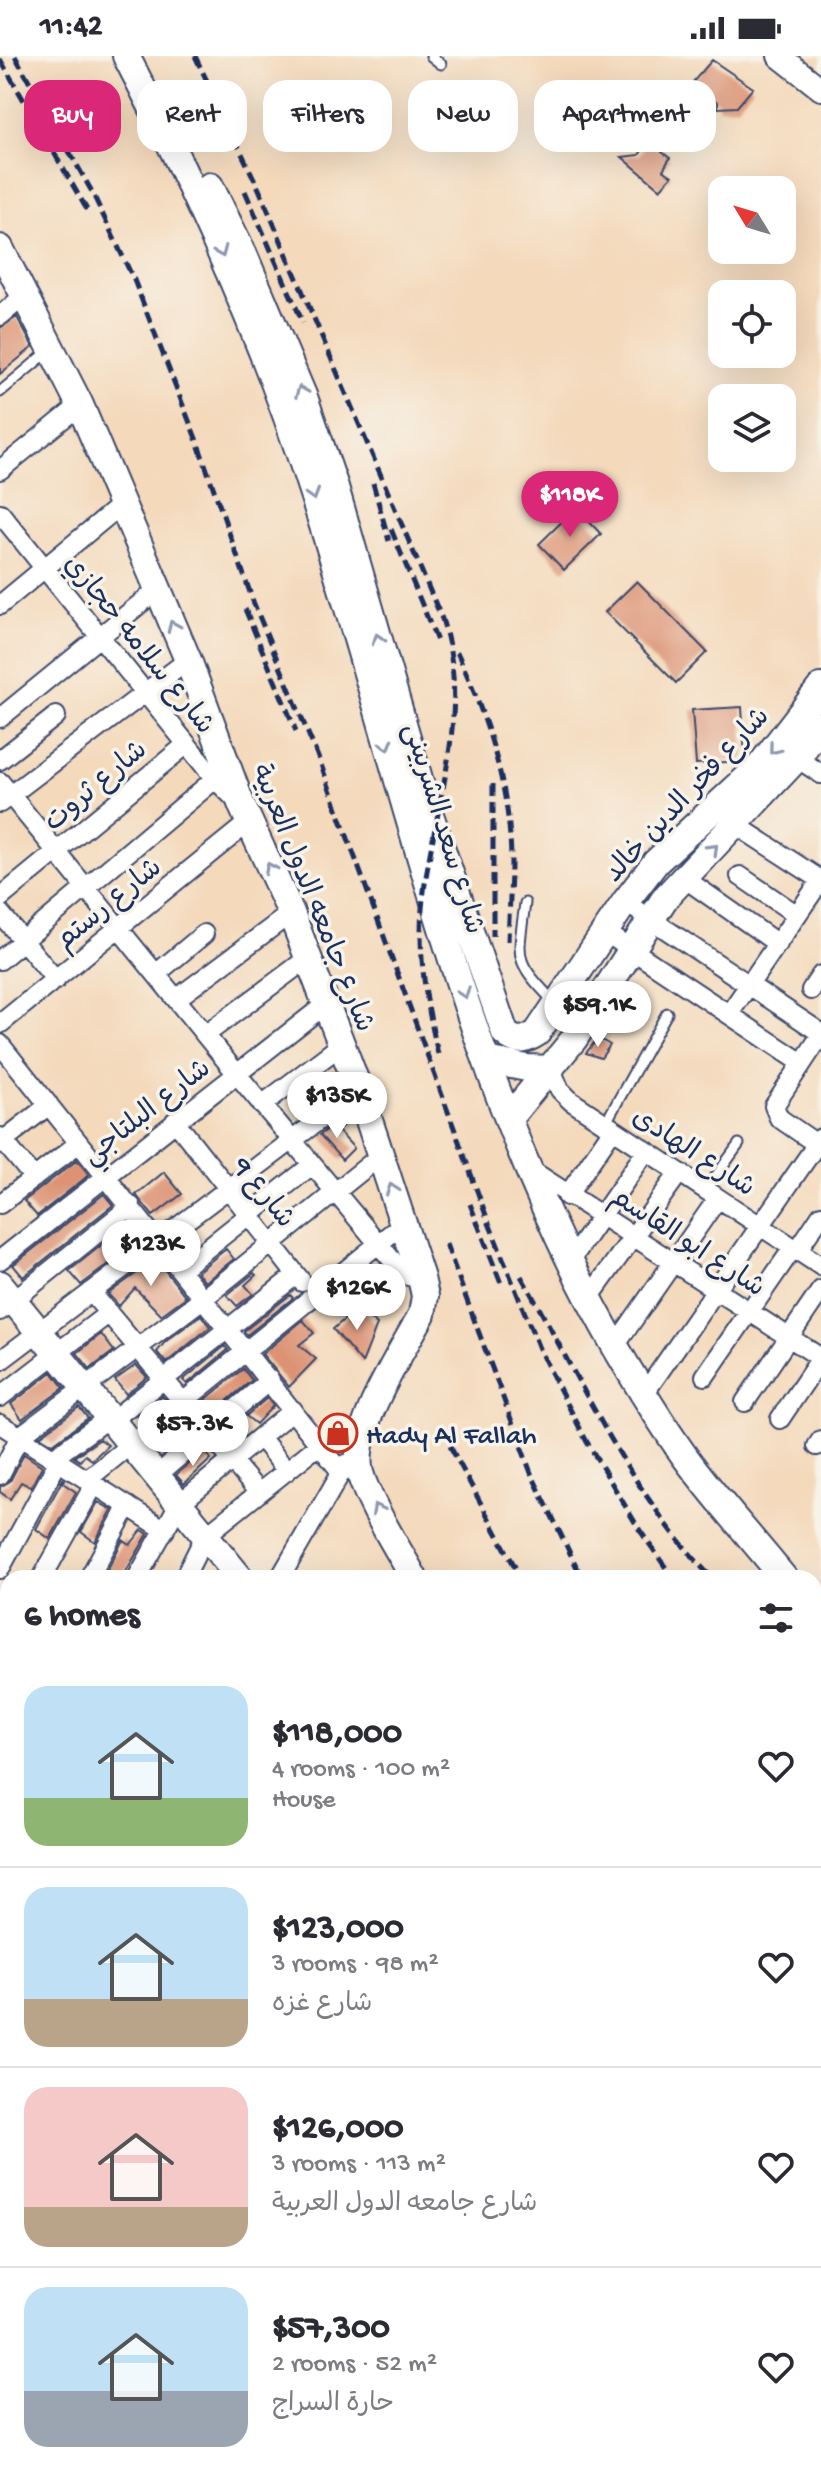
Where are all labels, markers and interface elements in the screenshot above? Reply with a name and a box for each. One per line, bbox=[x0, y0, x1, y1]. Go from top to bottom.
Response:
text: 11:42 bbox=[40, 11, 103, 46]
chip: Buy bbox=[24, 80, 121, 152]
chip: Rent bbox=[137, 80, 247, 152]
chip: Filters bbox=[263, 80, 392, 152]
chip: New bbox=[408, 80, 518, 152]
chip: Apartment bbox=[534, 80, 716, 152]
north arrow bbox=[708, 176, 796, 264]
map controls bbox=[708, 176, 796, 472]
one-way arrow bbox=[211, 244, 227, 258]
button: locate bbox=[708, 280, 796, 368]
button: layers bbox=[708, 384, 796, 472]
one-way arrow bbox=[294, 385, 311, 399]
pin: $118K bbox=[514, 471, 626, 539]
text: $118K bbox=[539, 481, 601, 512]
one-way arrow bbox=[304, 488, 320, 502]
street label: شارع سلامه حجازي bbox=[55, 549, 220, 742]
one-way arrow bbox=[167, 620, 183, 635]
one-way arrow bbox=[371, 633, 387, 647]
street label: شارع فخر الدين خالد bbox=[599, 702, 778, 891]
street label: شارع سعد الشربينى bbox=[394, 720, 489, 939]
street label: شارع ثروت bbox=[39, 735, 155, 840]
one-way arrow bbox=[378, 737, 394, 751]
one-way arrow bbox=[769, 740, 784, 754]
street label: شارع جامعه الدول العربية bbox=[242, 760, 380, 1037]
one-way arrow bbox=[704, 844, 718, 858]
street label: شارع رستم bbox=[50, 853, 170, 959]
one-way arrow bbox=[264, 861, 280, 876]
pin: $59.1K bbox=[533, 981, 663, 1049]
one-way arrow bbox=[454, 985, 471, 999]
text: $59.1K bbox=[562, 991, 634, 1022]
street label: شارع البلتاجي bbox=[77, 1053, 221, 1177]
pin: $135K bbox=[281, 1072, 393, 1140]
text: $135K bbox=[305, 1082, 369, 1113]
street label: شارع الهادى bbox=[625, 1102, 760, 1206]
street label: شارع 9 bbox=[224, 1151, 300, 1236]
street label: شارع ابو القاسم bbox=[603, 1182, 770, 1307]
one-way arrow bbox=[385, 1183, 401, 1197]
pin: $123K bbox=[95, 1220, 207, 1288]
text: $123K bbox=[120, 1230, 182, 1261]
pin: $126K bbox=[301, 1264, 413, 1332]
text: $126K bbox=[326, 1274, 388, 1305]
pin: $57.3K bbox=[128, 1400, 258, 1468]
text: $57.3K bbox=[156, 1410, 230, 1441]
shop icon: Hady Al Fallah bbox=[317, 1412, 359, 1454]
place label: Hady Al Fallah bbox=[366, 1421, 536, 1454]
one-way arrow bbox=[372, 1502, 387, 1517]
icon: filters bbox=[754, 1596, 798, 1640]
text: 6 homes bbox=[24, 1598, 139, 1638]
text: $118,000 bbox=[272, 1715, 402, 1755]
icon: home bbox=[88, 1718, 184, 1814]
icon: heart bbox=[754, 1744, 798, 1788]
text: 4 rooms · 100 m² bbox=[272, 1755, 450, 1786]
text: House bbox=[272, 1786, 336, 1817]
text: $123,000 bbox=[272, 1910, 404, 1950]
icon: home bbox=[88, 1919, 184, 2015]
icon: heart bbox=[754, 1945, 798, 1989]
text: 3 rooms · 98 m² bbox=[272, 1950, 439, 1981]
text: شارع غزه bbox=[272, 1990, 372, 2021]
text: $126,000 bbox=[272, 2110, 404, 2150]
icon: home bbox=[88, 2119, 184, 2215]
icon: heart bbox=[754, 2145, 798, 2189]
text: 3 rooms · 113 m² bbox=[272, 2150, 446, 2181]
text: شارع جامعه الدول العربية bbox=[272, 2190, 537, 2221]
text: $57,300 bbox=[272, 2310, 390, 2350]
icon: home bbox=[88, 2319, 184, 2415]
icon: heart bbox=[754, 2345, 798, 2389]
text: 2 rooms · 52 m² bbox=[272, 2350, 437, 2381]
text: حارة السراج bbox=[272, 2390, 394, 2421]

